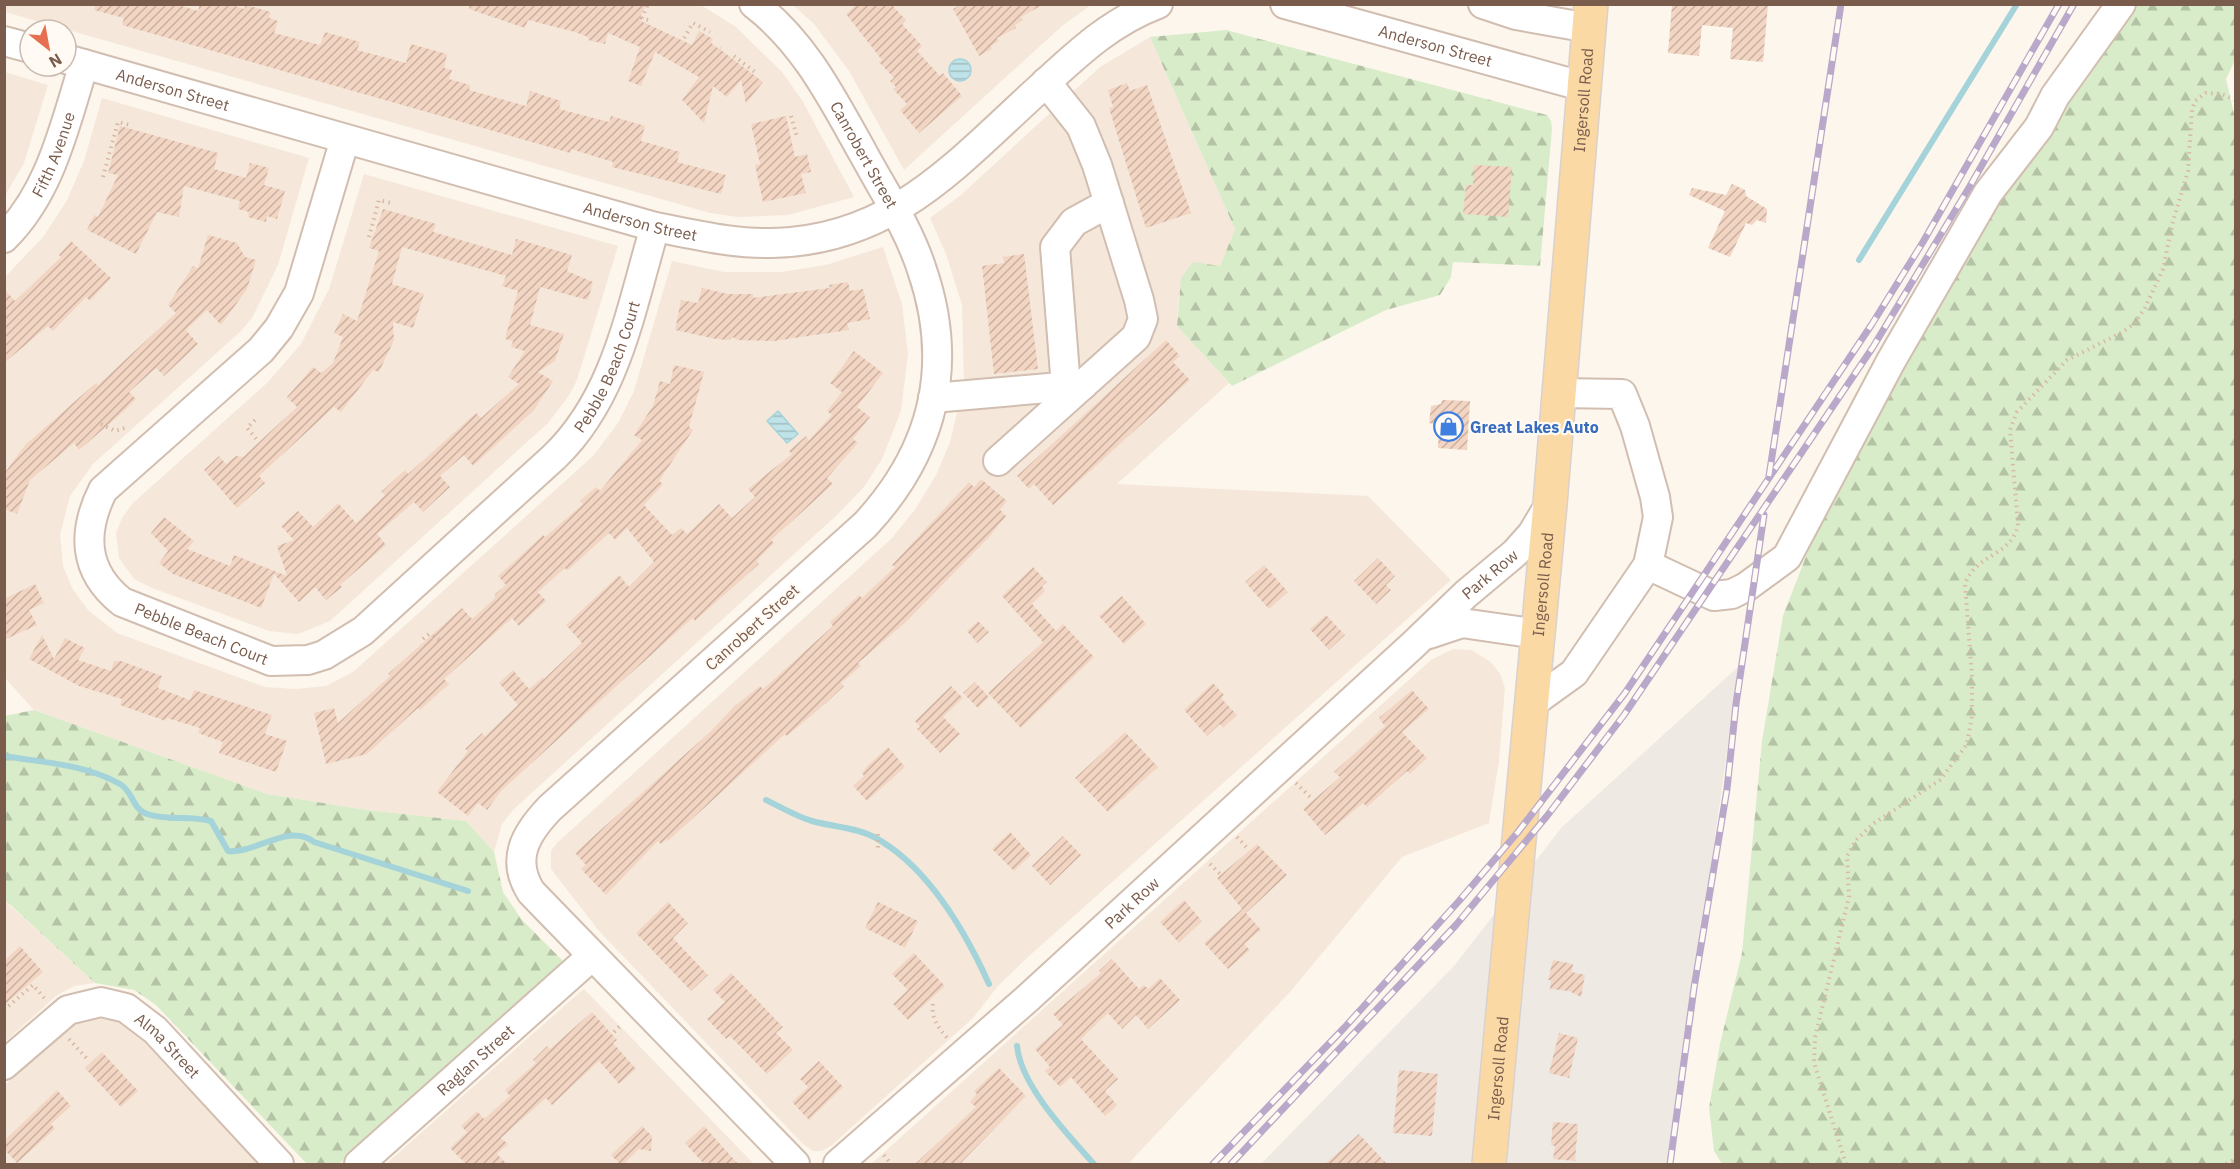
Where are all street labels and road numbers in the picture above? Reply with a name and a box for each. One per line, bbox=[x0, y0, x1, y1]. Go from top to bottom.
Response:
street label: Anderson Street bbox=[1376, 20, 1494, 71]
street label: Ingersoll Road bbox=[1569, 47, 1597, 153]
street label: Anderson Street bbox=[114, 64, 232, 115]
street label: Canrobert Street bbox=[826, 98, 902, 212]
street label: Fifth Avenue bbox=[27, 109, 79, 201]
street label: Anderson Street bbox=[581, 197, 699, 245]
street label: Pebble Beach Court bbox=[569, 299, 644, 436]
street label: Ingersoll Road bbox=[1528, 532, 1557, 637]
street label: Park Row bbox=[1457, 545, 1522, 604]
street label: Canrobert Street bbox=[701, 580, 803, 674]
street label: Pebble Beach Court bbox=[132, 598, 271, 669]
street label: Park Row bbox=[1100, 873, 1163, 933]
street label: Alma Street bbox=[131, 1008, 204, 1082]
street label: Ingersoll Road bbox=[1483, 1015, 1513, 1121]
street label: Raglan Street bbox=[433, 1020, 518, 1100]

